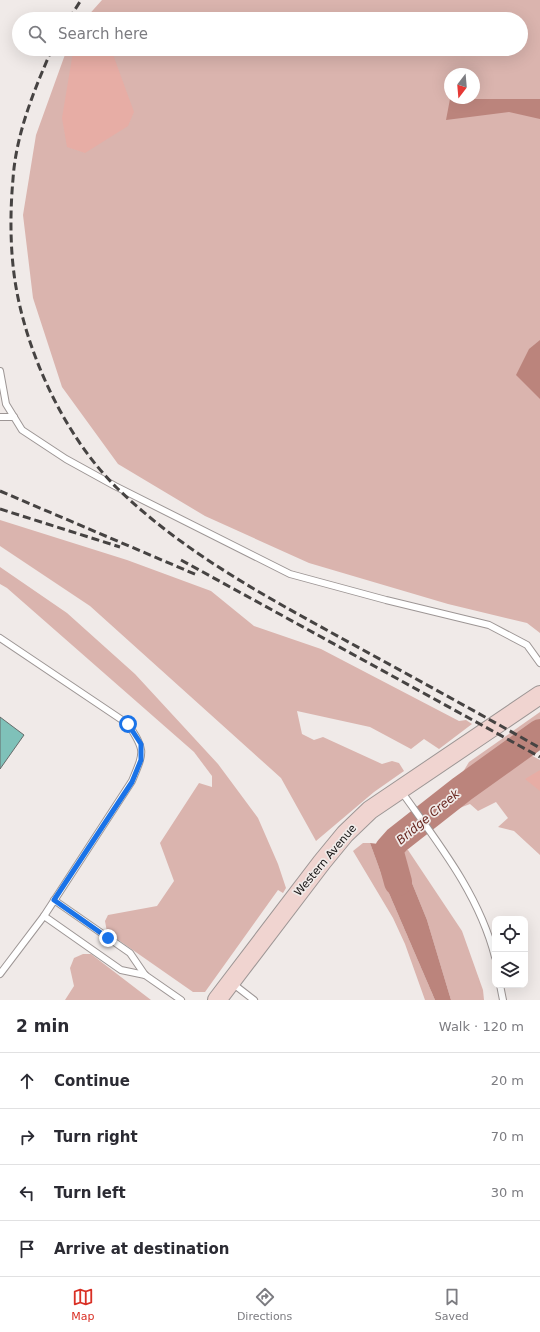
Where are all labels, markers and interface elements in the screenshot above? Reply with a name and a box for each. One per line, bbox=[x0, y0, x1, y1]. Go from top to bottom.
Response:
search box bbox=[12, 12, 528, 56]
icon: search bbox=[26, 23, 48, 45]
text: Search here bbox=[58, 25, 148, 43]
north arrow bbox=[444, 68, 480, 104]
route start bbox=[119, 715, 137, 733]
water label: Bridge Creek bbox=[394, 786, 463, 847]
street label: Western Avenue bbox=[292, 822, 359, 899]
map controls bbox=[492, 916, 528, 988]
button: locate bbox=[492, 916, 528, 952]
route end bbox=[99, 929, 117, 947]
button: layers bbox=[492, 952, 528, 988]
text: 2 min bbox=[16, 1016, 69, 1036]
text: Walk · 120 m bbox=[439, 1019, 524, 1034]
icon: ahead bbox=[16, 1070, 38, 1092]
text: Continue bbox=[54, 1072, 130, 1090]
text: 20 m bbox=[491, 1073, 524, 1088]
icon: right bbox=[16, 1126, 38, 1148]
text: Turn right bbox=[54, 1128, 138, 1146]
text: 70 m bbox=[491, 1129, 524, 1144]
icon: left bbox=[16, 1182, 38, 1204]
text: Turn left bbox=[54, 1184, 126, 1202]
text: 30 m bbox=[491, 1185, 524, 1200]
icon: arrive bbox=[16, 1238, 38, 1260]
text: Arrive at destination bbox=[54, 1240, 229, 1258]
tab: Map bbox=[71, 1286, 94, 1323]
tab: Directions bbox=[237, 1286, 292, 1323]
tab: Saved bbox=[435, 1286, 469, 1323]

